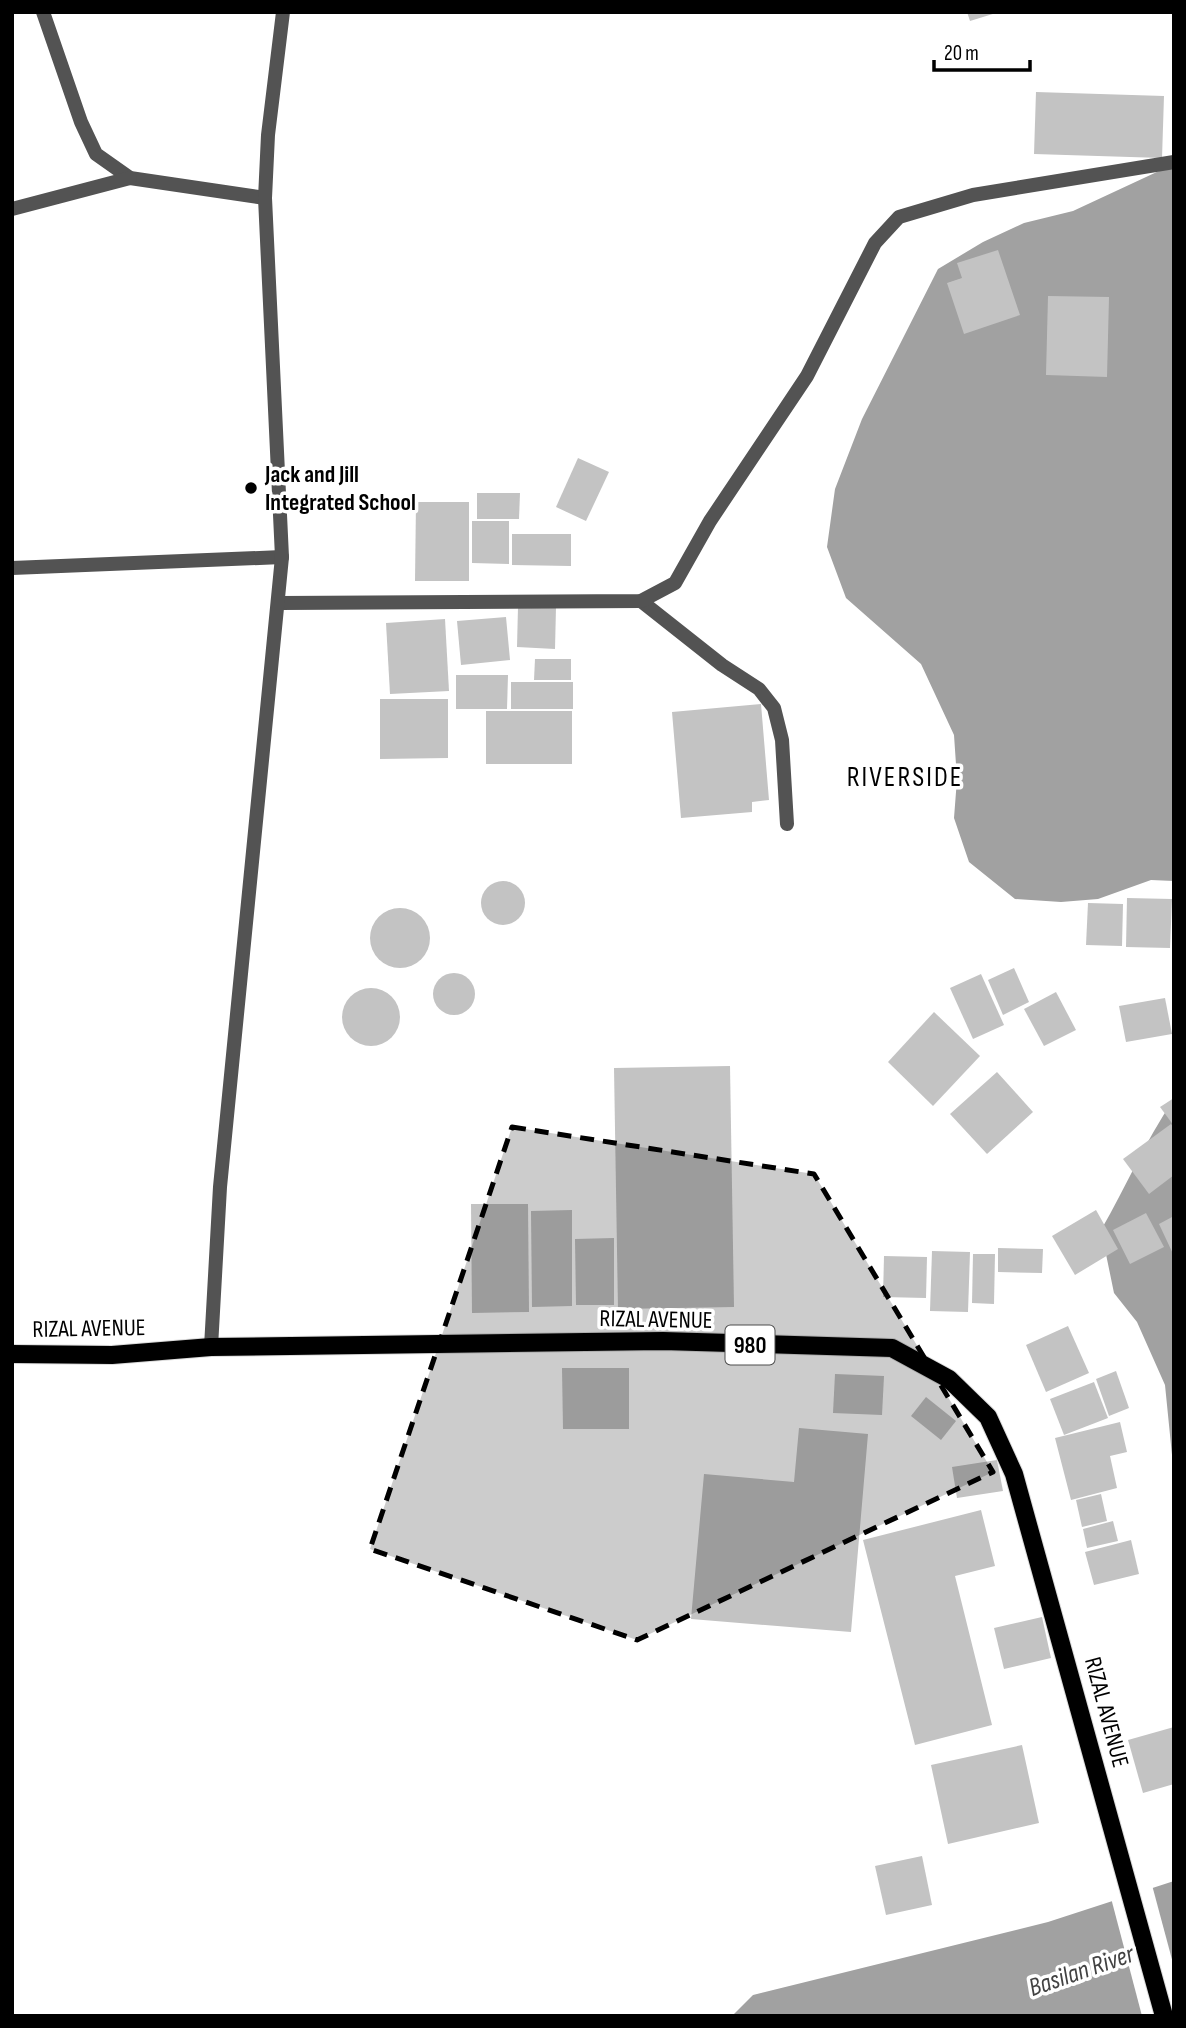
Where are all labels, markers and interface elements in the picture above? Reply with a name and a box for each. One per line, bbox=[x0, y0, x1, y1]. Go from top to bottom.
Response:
scale bar bbox=[934, 28, 1030, 72]
text: 20 m bbox=[944, 41, 979, 66]
place label: Jack and Jill Integrated School bbox=[264, 460, 416, 517]
marker: Jack and Jill Integrated School bbox=[243, 480, 259, 496]
district label: RIVERSIDE bbox=[847, 761, 963, 794]
street label: RIZAL AVENUE bbox=[599, 1304, 713, 1335]
street label: RIZAL AVENUE bbox=[32, 1313, 146, 1344]
road number: 980 bbox=[726, 1326, 774, 1364]
street label: RIZAL AVENUE bbox=[1078, 1654, 1135, 1771]
water label: Basilan River bbox=[1025, 1938, 1140, 2004]

